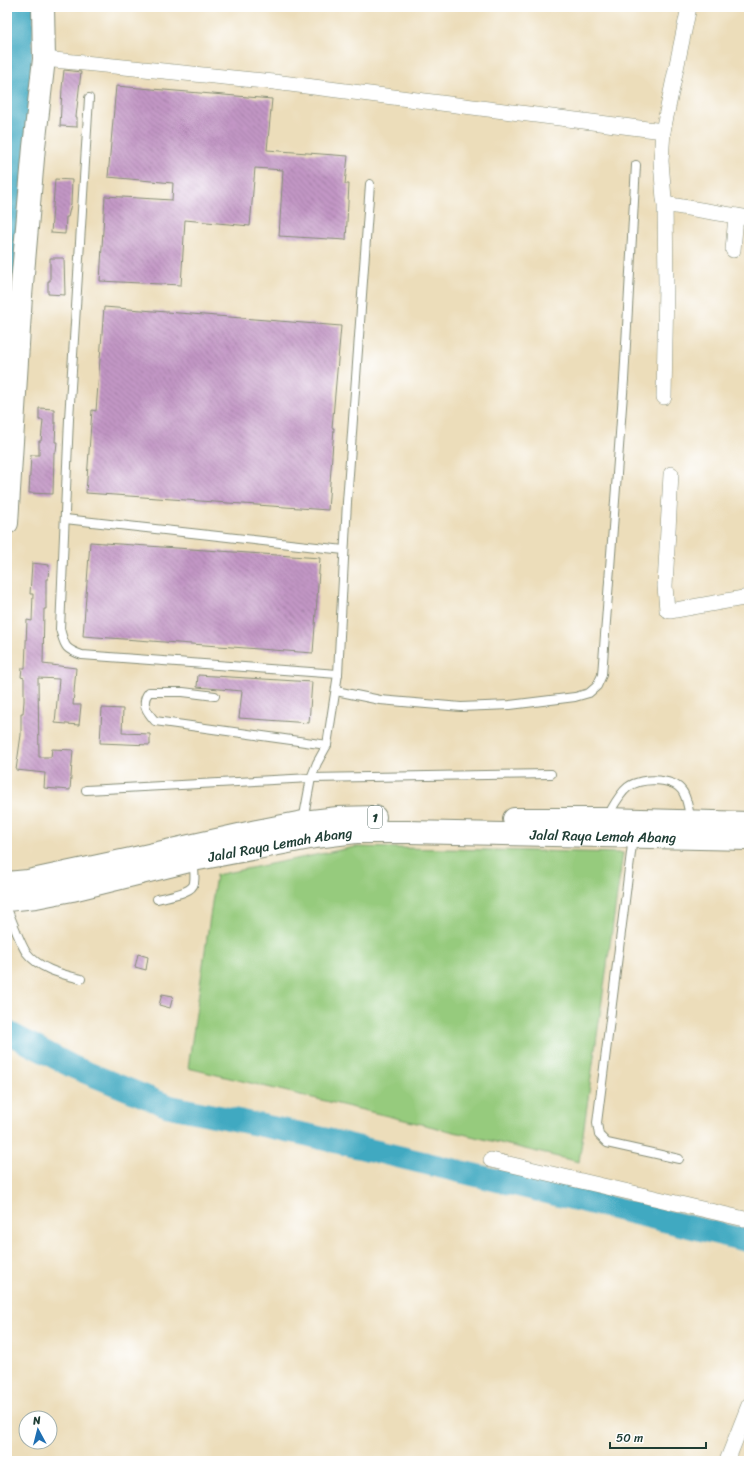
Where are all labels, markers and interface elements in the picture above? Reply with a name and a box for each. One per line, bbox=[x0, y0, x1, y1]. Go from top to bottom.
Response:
road number: 1 bbox=[368, 806, 382, 828]
street label: Jalal Raya Lemah Abang bbox=[205, 821, 354, 870]
street label: Jalal Raya Lemah Abang bbox=[529, 822, 676, 851]
north arrow bbox=[18, 1410, 58, 1450]
text: N bbox=[31, 1411, 42, 1431]
scale bar bbox=[610, 1424, 706, 1450]
text: 50 m bbox=[616, 1427, 643, 1449]

